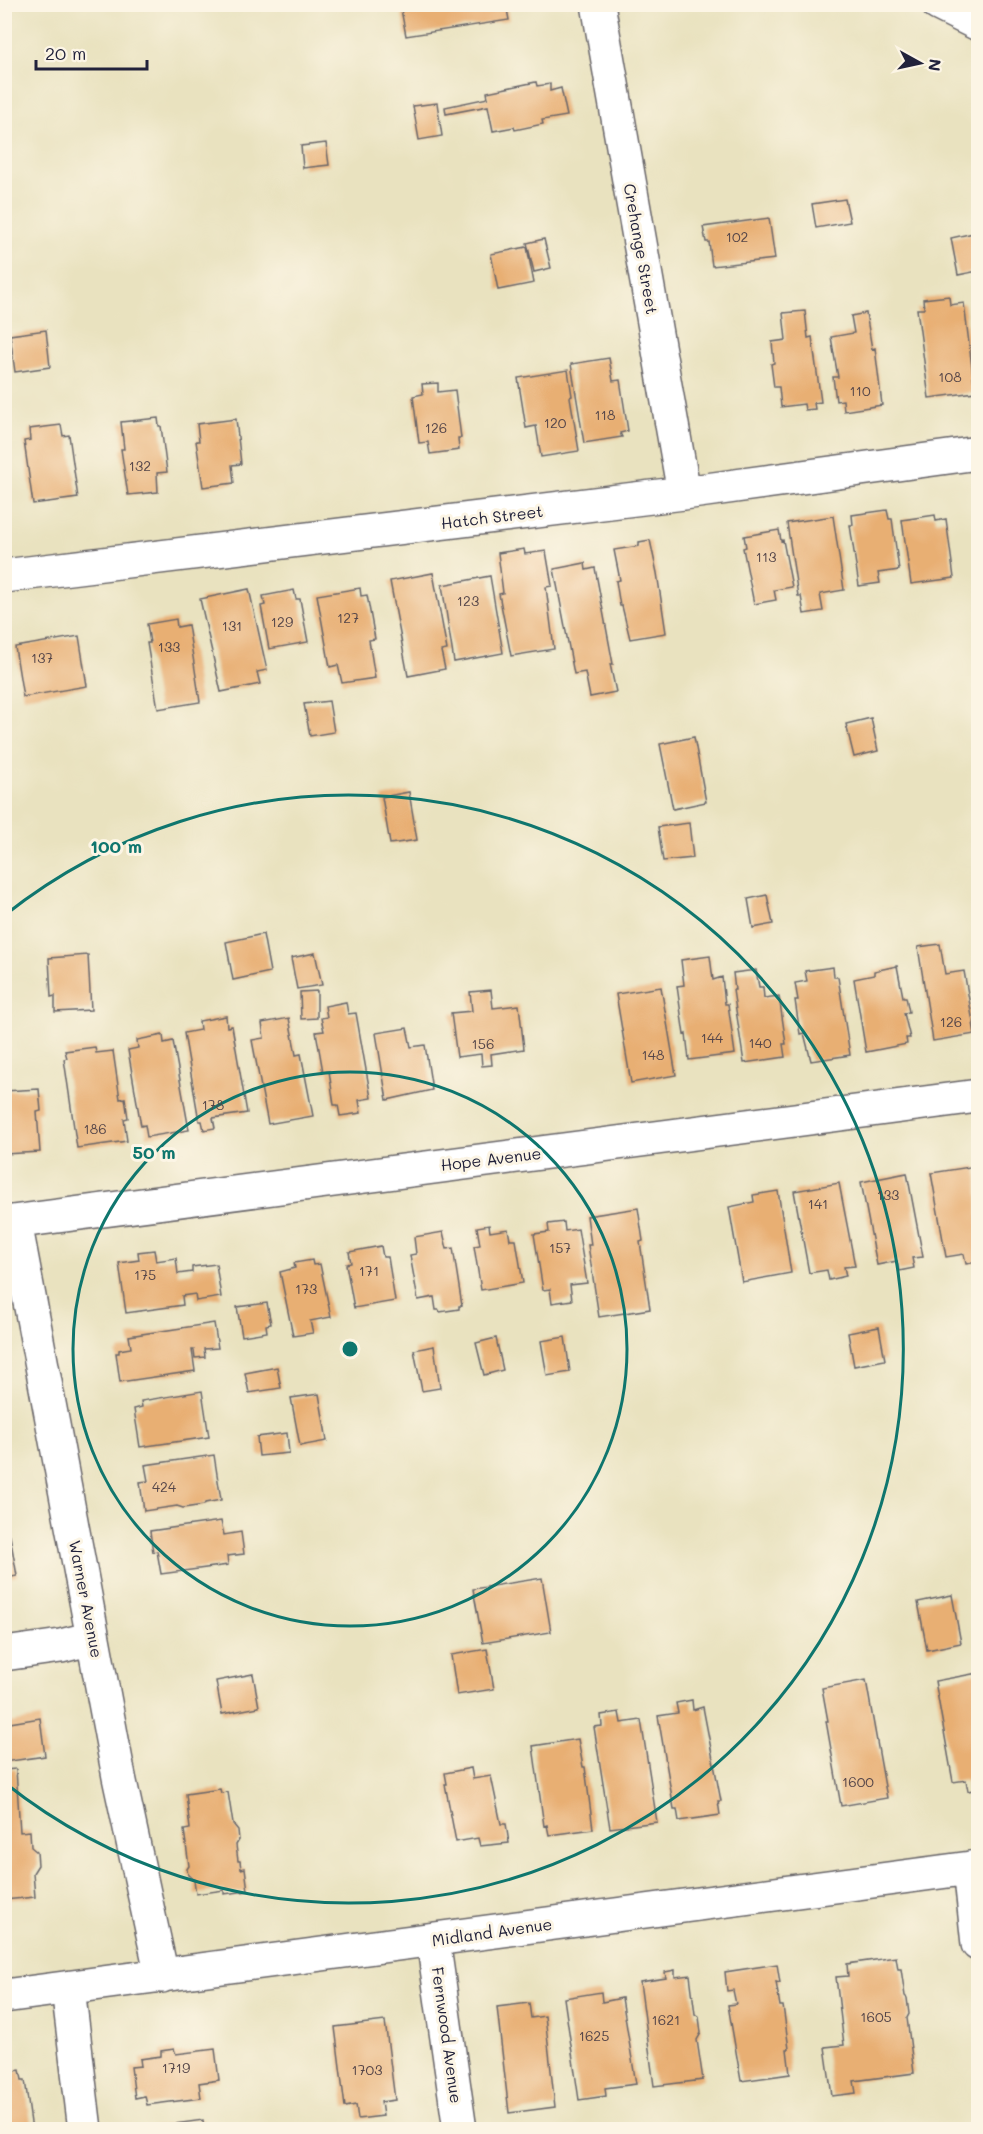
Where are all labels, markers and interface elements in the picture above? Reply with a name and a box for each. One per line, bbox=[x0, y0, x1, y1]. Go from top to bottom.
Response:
scale bar bbox=[36, 33, 147, 71]
north arrow bbox=[890, 33, 950, 93]
text: 20 m bbox=[45, 41, 86, 65]
text: N bbox=[924, 58, 947, 73]
street label: Crehange Street bbox=[620, 182, 663, 316]
house number: 102 bbox=[726, 227, 748, 246]
house number: 108 bbox=[938, 367, 962, 386]
house number: 110 bbox=[849, 381, 871, 400]
house number: 118 bbox=[595, 405, 616, 424]
house number: 120 bbox=[544, 413, 567, 432]
house number: 126 bbox=[425, 418, 447, 437]
house number: 132 bbox=[129, 456, 151, 475]
street label: Hatch Street bbox=[440, 500, 544, 533]
house number: 113 bbox=[756, 547, 776, 566]
house number: 123 bbox=[457, 591, 479, 610]
house number: 127 bbox=[337, 608, 359, 627]
house number: 129 bbox=[271, 612, 293, 631]
house number: 131 bbox=[222, 616, 242, 635]
house number: 133 bbox=[158, 637, 180, 656]
house number: 137 bbox=[31, 648, 53, 667]
text: 100 m bbox=[90, 834, 142, 858]
house number: 126 bbox=[940, 1012, 962, 1031]
house number: 144 bbox=[701, 1028, 724, 1047]
house number: 140 bbox=[748, 1033, 772, 1052]
house number: 156 bbox=[472, 1034, 494, 1053]
house number: 148 bbox=[642, 1045, 664, 1064]
house number: 178 bbox=[202, 1095, 224, 1114]
house number: 186 bbox=[83, 1119, 107, 1138]
text: 50 m bbox=[133, 1140, 175, 1164]
street label: Hope Avenue bbox=[439, 1142, 542, 1175]
house number: 133 bbox=[877, 1185, 899, 1204]
house number: 141 bbox=[808, 1194, 828, 1213]
house number: 157 bbox=[549, 1238, 571, 1257]
house number: 171 bbox=[359, 1261, 379, 1280]
house number: 175 bbox=[134, 1265, 156, 1284]
house number: 173 bbox=[295, 1279, 317, 1298]
centre of rings bbox=[340, 1339, 360, 1359]
house number: 424 bbox=[152, 1477, 177, 1496]
street label: Warner Avenue bbox=[65, 1538, 108, 1659]
house number: 1600 bbox=[842, 1772, 874, 1791]
street label: Midland Avenue bbox=[430, 1913, 553, 1950]
street label: Fernwood Avenue bbox=[428, 1965, 467, 2105]
house number: 1605 bbox=[860, 2007, 892, 2026]
house number: 1621 bbox=[652, 2010, 680, 2029]
house number: 1625 bbox=[579, 2026, 609, 2045]
house number: 1719 bbox=[162, 2058, 190, 2077]
house number: 1703 bbox=[352, 2060, 382, 2079]

